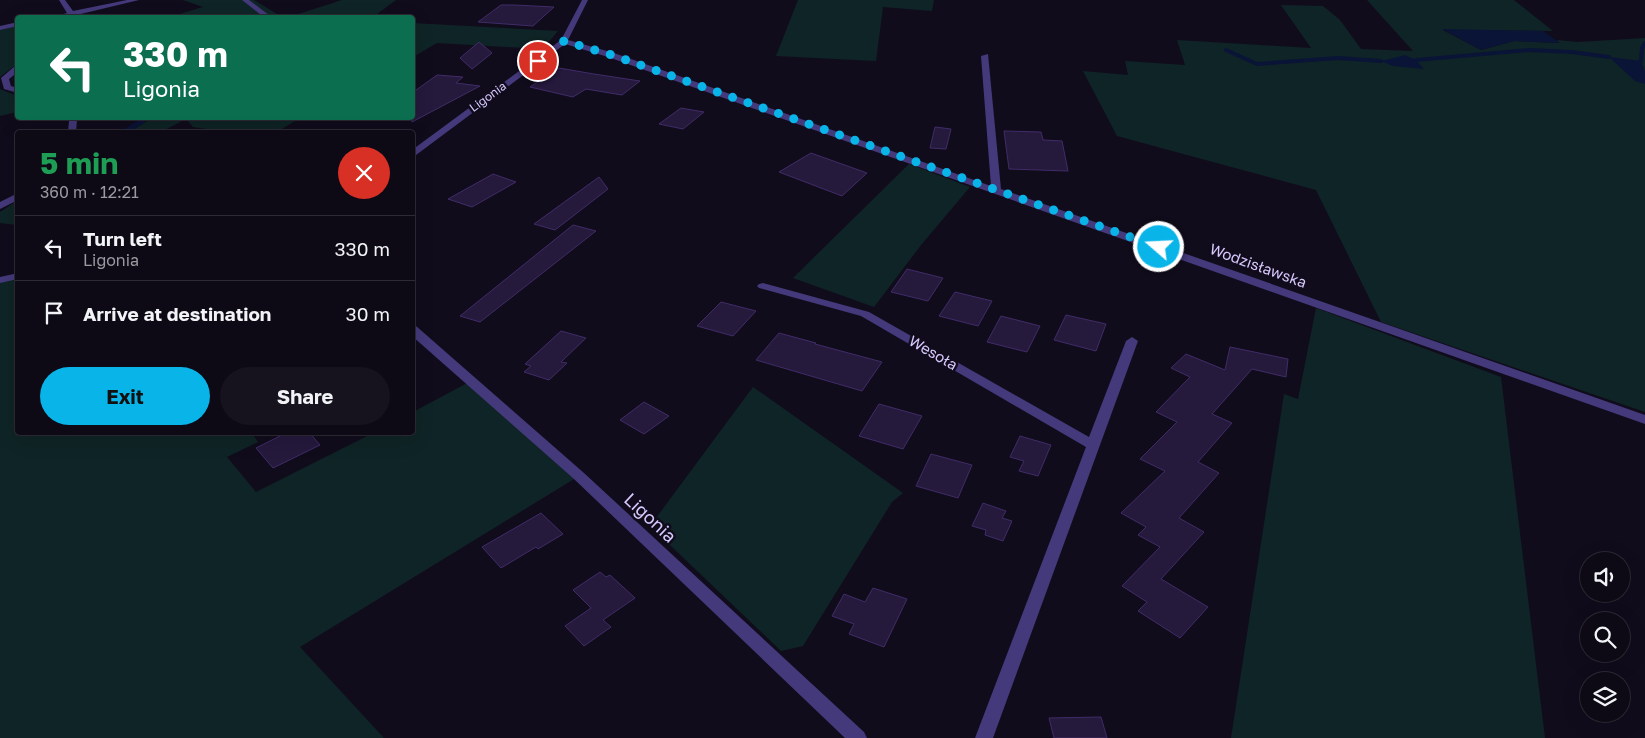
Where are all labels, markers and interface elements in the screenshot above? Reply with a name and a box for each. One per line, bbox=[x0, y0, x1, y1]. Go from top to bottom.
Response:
text: 330 m bbox=[123, 33, 228, 75]
icon: left bbox=[40, 35, 105, 100]
pin bbox=[517, 40, 559, 82]
icon: arrive bbox=[524, 47, 552, 75]
text: Ligonia bbox=[123, 75, 200, 102]
street label: Ligonia bbox=[466, 78, 509, 115]
text: 5 min bbox=[40, 145, 118, 181]
button: close bbox=[338, 147, 390, 199]
text: 360 m · 12:21 bbox=[40, 182, 139, 202]
position arrow bbox=[1132, 220, 1184, 272]
text: Turn left bbox=[83, 227, 162, 250]
icon: left bbox=[40, 234, 68, 262]
text: 330 m bbox=[334, 237, 390, 260]
street label: Wodzisławska bbox=[1207, 239, 1309, 291]
text: Ligonia bbox=[83, 250, 139, 270]
icon: arrive bbox=[40, 299, 68, 327]
text: Arrive at destination bbox=[83, 302, 271, 325]
text: 30 m bbox=[346, 302, 390, 325]
street label: Wesoła bbox=[906, 331, 961, 373]
button: Exit bbox=[40, 367, 210, 425]
button: Share bbox=[220, 367, 390, 425]
street label: Ligonia bbox=[620, 488, 681, 547]
map controls bbox=[1580, 552, 1630, 722]
button: sound bbox=[1580, 552, 1630, 602]
button: search bbox=[1580, 612, 1630, 662]
button: layers bbox=[1580, 672, 1630, 722]

